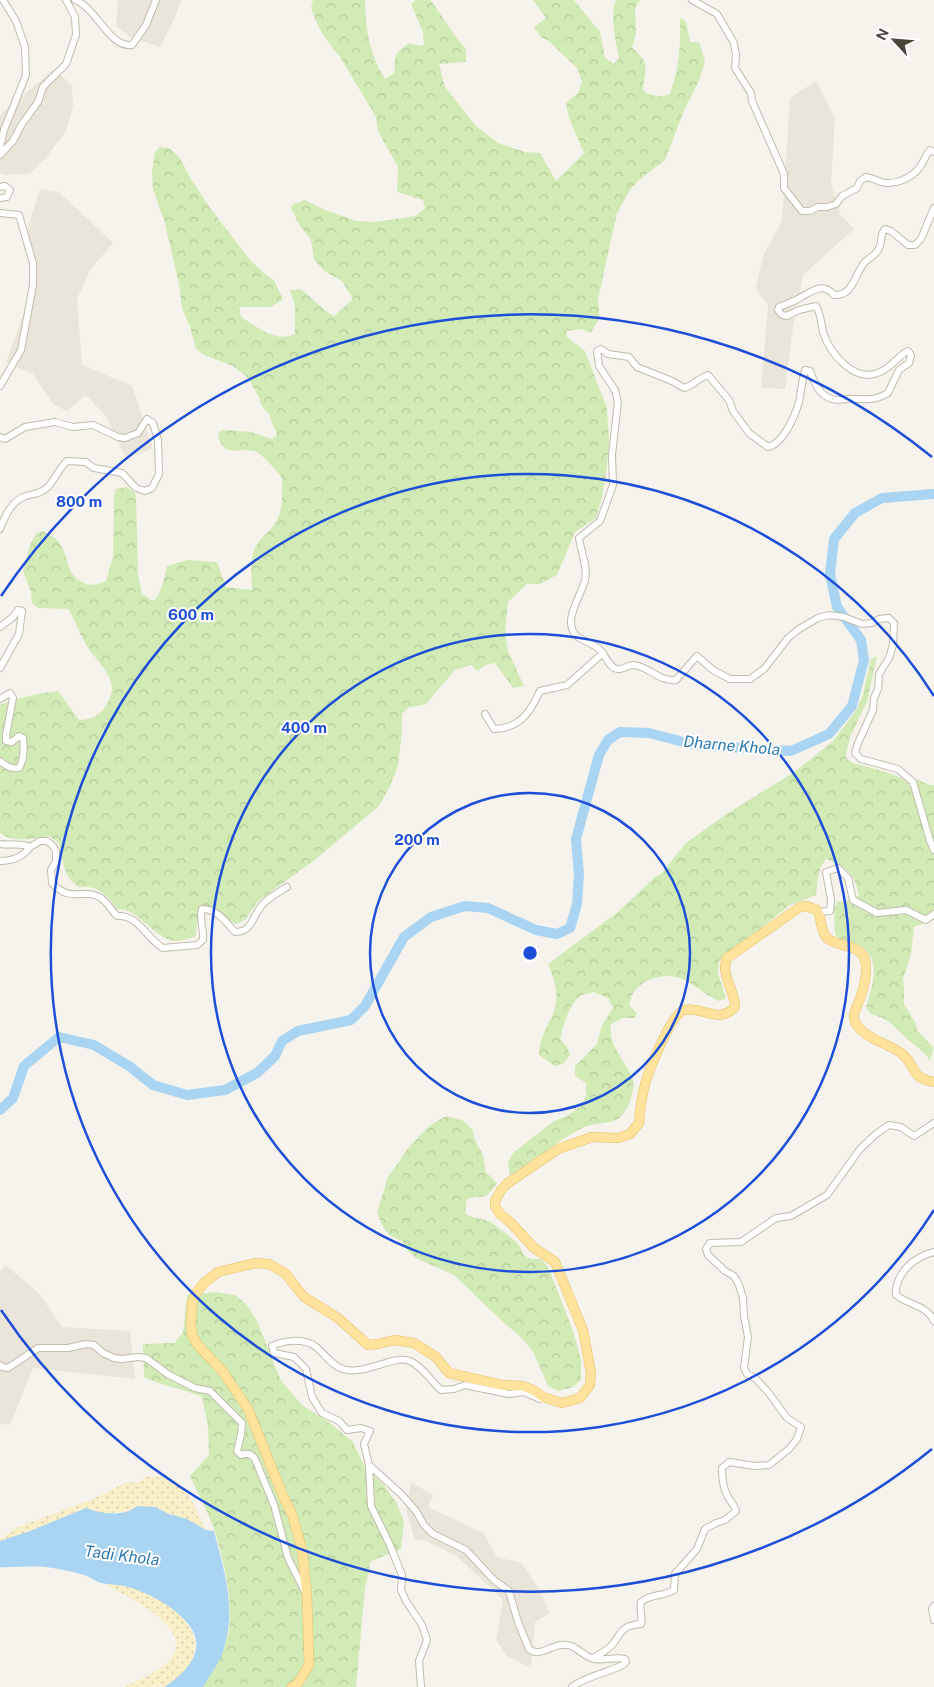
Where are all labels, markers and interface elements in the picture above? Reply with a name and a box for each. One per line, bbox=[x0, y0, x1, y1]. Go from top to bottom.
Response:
north arrow bbox=[869, 15, 919, 65]
text: N bbox=[873, 26, 892, 43]
text: 800 m bbox=[56, 493, 102, 510]
text: 600 m bbox=[168, 606, 214, 623]
text: 400 m bbox=[281, 719, 327, 736]
water label: Dharne Khola bbox=[683, 732, 781, 759]
text: 200 m bbox=[394, 831, 440, 848]
centre of rings bbox=[521, 944, 539, 962]
water label: Tadi Khola bbox=[83, 1541, 160, 1570]

